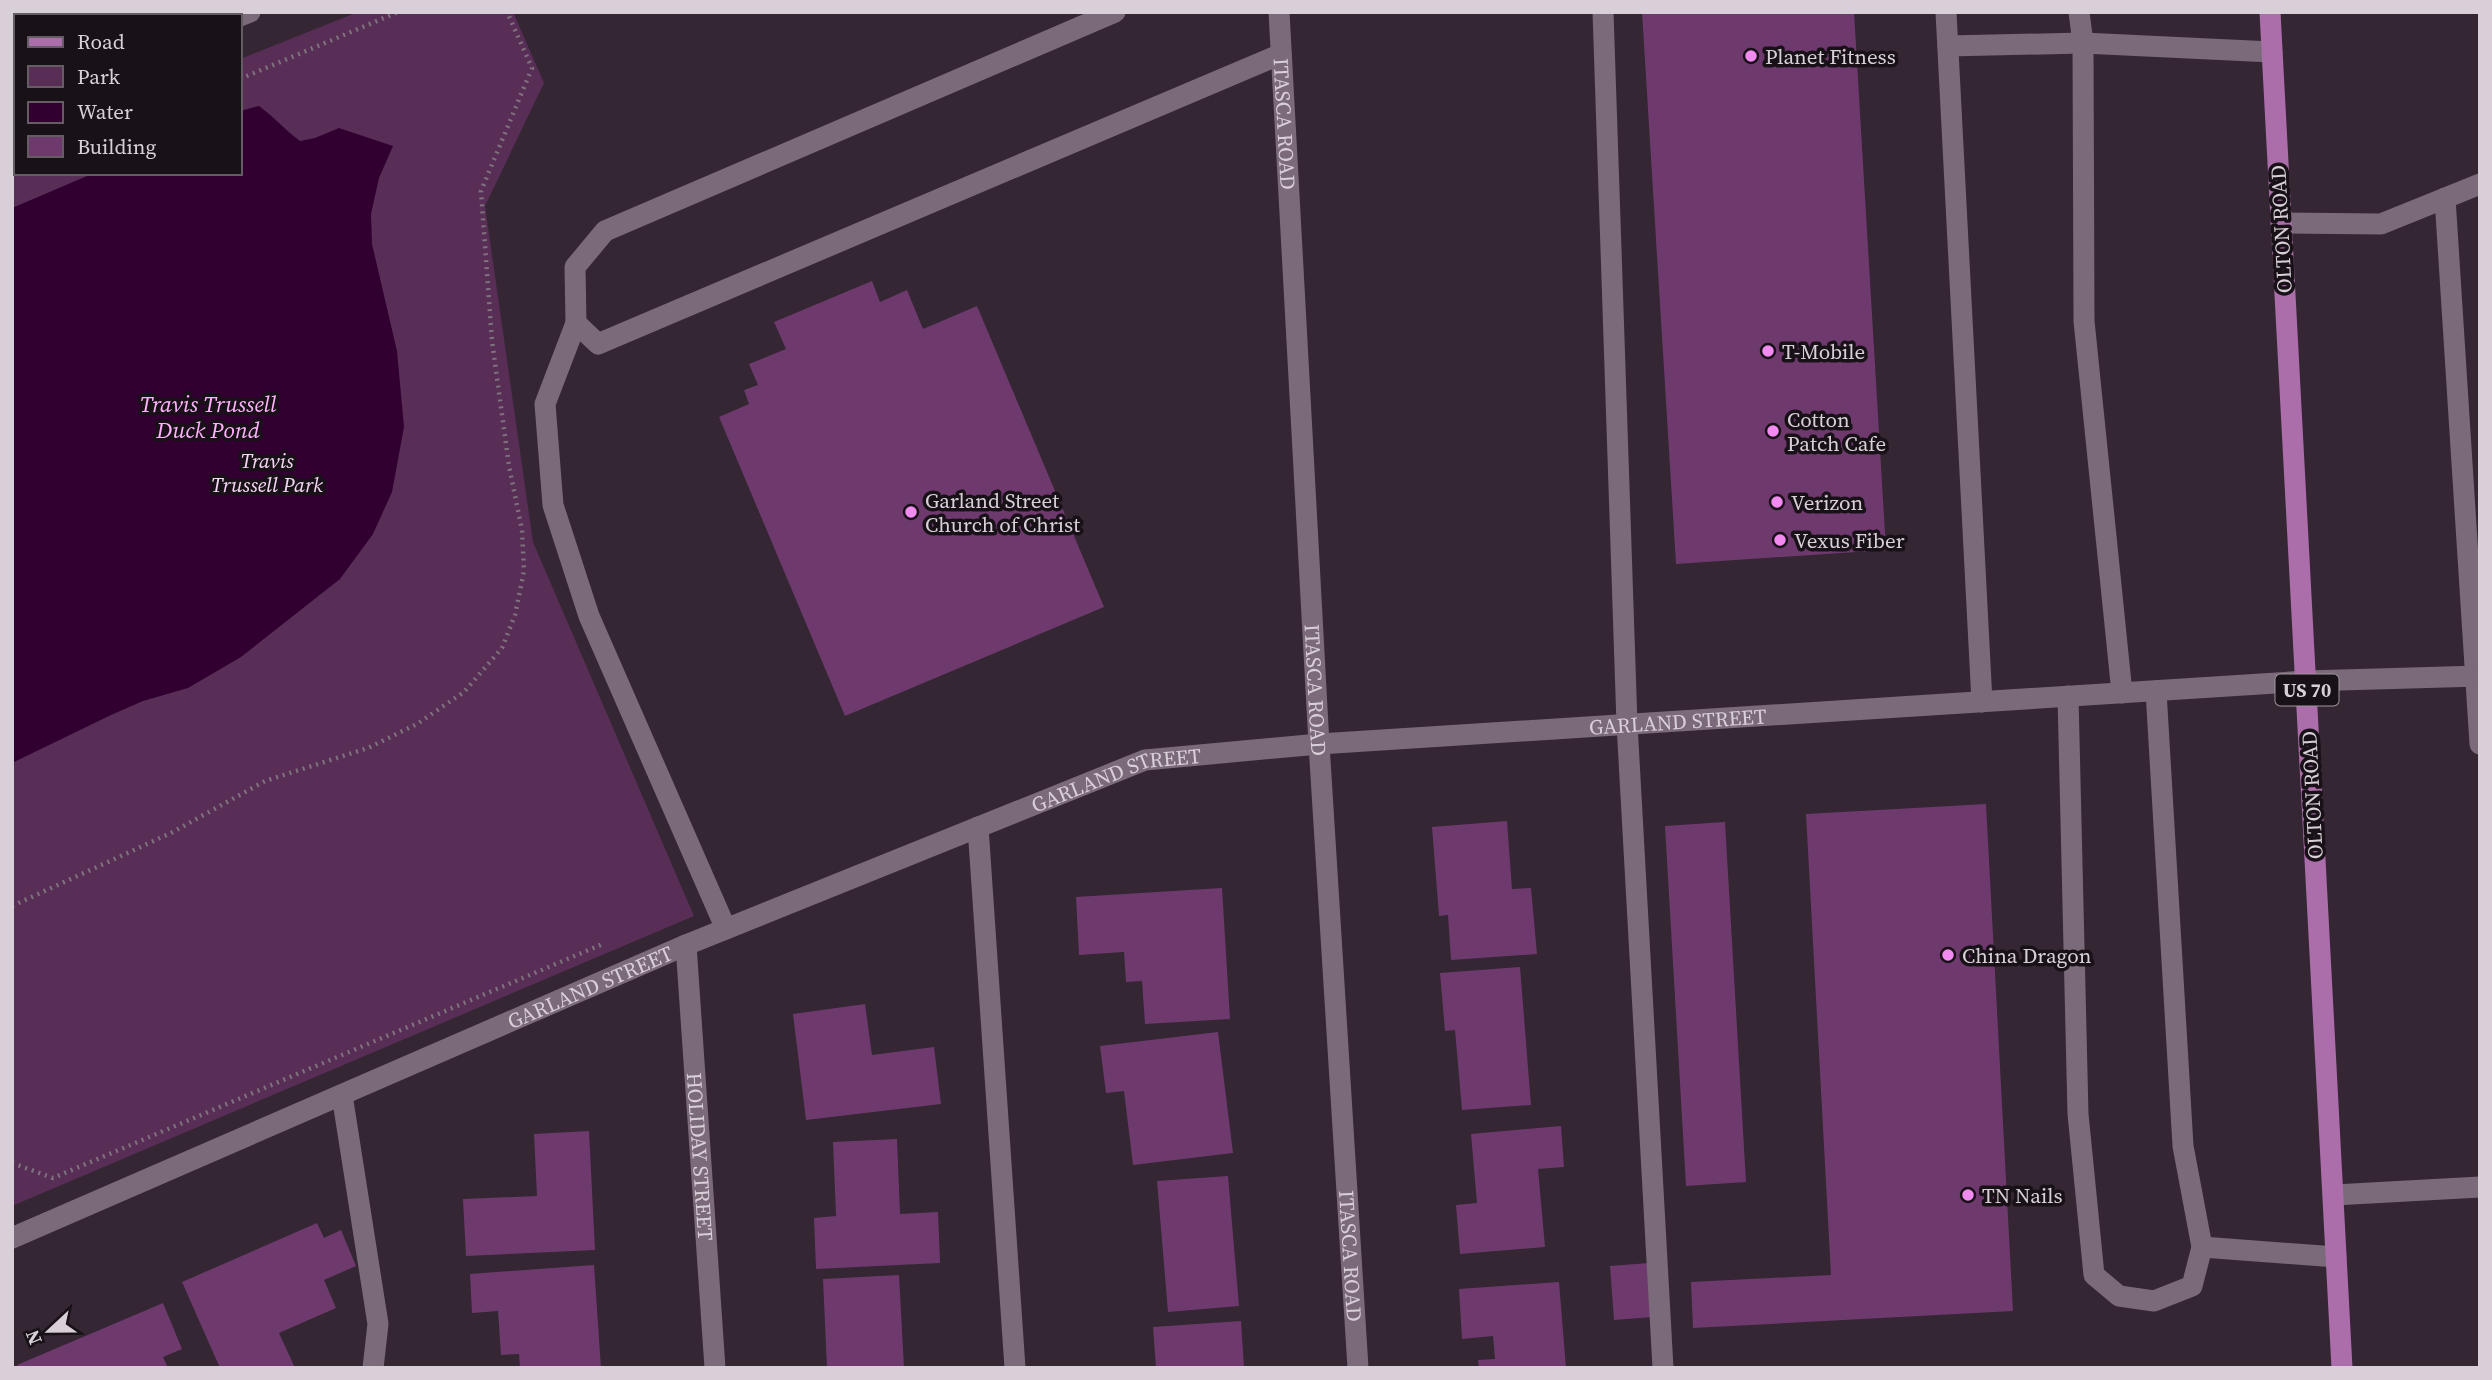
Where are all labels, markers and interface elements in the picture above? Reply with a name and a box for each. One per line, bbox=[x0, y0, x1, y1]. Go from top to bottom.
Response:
legend bbox=[14, 14, 242, 175]
text: Road bbox=[77, 27, 125, 56]
place label: Planet Fitness bbox=[1765, 42, 1896, 71]
marker: Planet Fitness bbox=[1743, 48, 1759, 64]
street label: ITASCA ROAD bbox=[1267, 57, 1303, 190]
text: Park bbox=[77, 62, 121, 91]
text: Water bbox=[77, 97, 133, 126]
text: Building bbox=[77, 132, 156, 161]
street label: OLTON ROAD bbox=[2263, 164, 2299, 294]
place label: T-Mobile bbox=[1782, 337, 1865, 366]
marker: T-Mobile bbox=[1760, 343, 1776, 359]
water label: Travis Trussell Duck Pond bbox=[140, 388, 277, 446]
place label: Cotton Patch Cafe bbox=[1787, 405, 1886, 458]
marker: Cotton Patch Cafe bbox=[1765, 423, 1781, 439]
park label: Travis Trussell Park bbox=[211, 446, 323, 499]
place label: Garland Street Church of Christ bbox=[925, 486, 1080, 539]
place label: Verizon bbox=[1791, 488, 1864, 517]
marker: Verizon bbox=[1769, 494, 1785, 510]
marker: Garland Street Church of Christ bbox=[903, 504, 919, 520]
place label: Vexus Fiber bbox=[1794, 526, 1905, 555]
marker: Vexus Fiber bbox=[1772, 532, 1788, 548]
street label: ITASCA ROAD bbox=[1298, 623, 1334, 757]
road number: US 70 bbox=[2276, 674, 2338, 706]
street label: GARLAND STREET bbox=[1588, 701, 1768, 741]
street label: OLTON ROAD bbox=[2294, 730, 2330, 860]
street label: GARLAND STREET bbox=[1027, 740, 1202, 819]
street label: GARLAND STREET bbox=[502, 938, 677, 1036]
place label: China Dragon bbox=[1962, 941, 2092, 970]
marker: China Dragon bbox=[1940, 947, 1956, 963]
street label: HOLIDAY STREET bbox=[680, 1071, 721, 1242]
place label: TN Nails bbox=[1982, 1181, 2063, 1210]
marker: TN Nails bbox=[1960, 1187, 1976, 1203]
street label: ITASCA ROAD bbox=[1332, 1189, 1370, 1323]
north arrow bbox=[14, 1296, 84, 1366]
text: N bbox=[19, 1326, 48, 1349]

